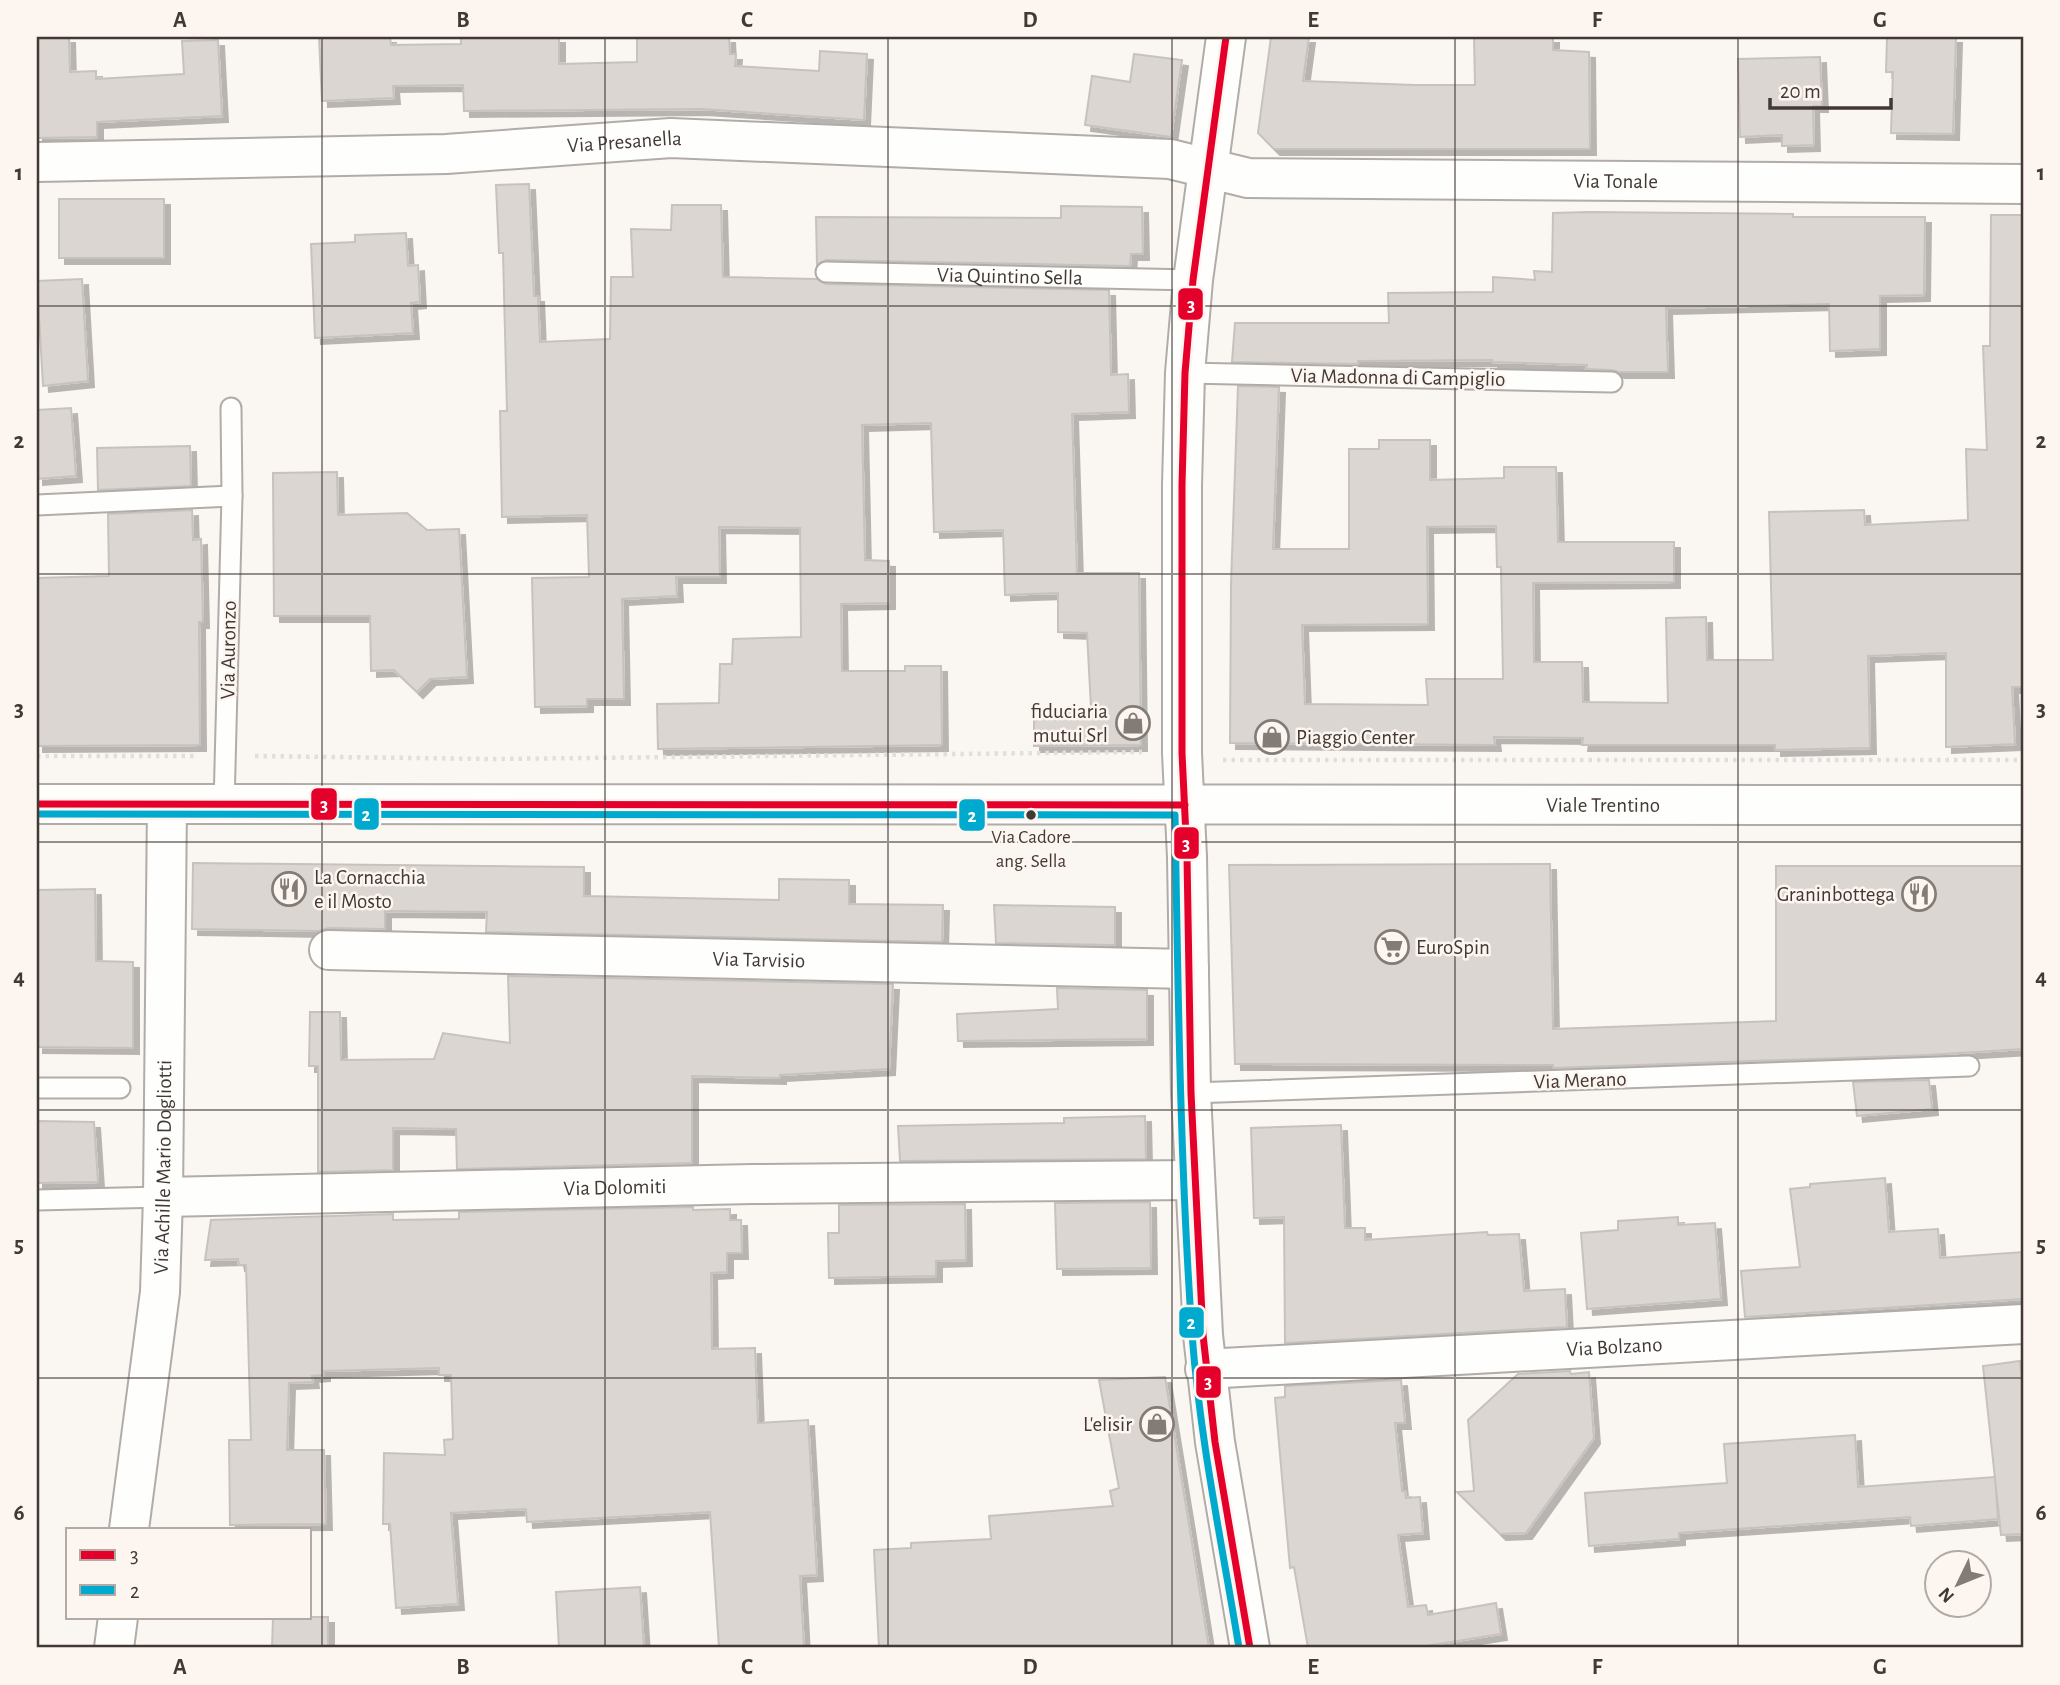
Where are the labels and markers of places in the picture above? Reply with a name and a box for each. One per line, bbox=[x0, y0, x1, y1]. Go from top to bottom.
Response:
place label: fiduciaria mutui Srl bbox=[1031, 701, 1108, 746]
shop icon: fiduciaria mutui Srl bbox=[1114, 704, 1152, 742]
shop icon: Piaggio Center bbox=[1253, 718, 1291, 756]
place label: Piaggio Center bbox=[1296, 727, 1415, 748]
marker: Via Cadore ang. Sella bbox=[1024, 808, 1038, 822]
place label: Via Cadore ang. Sella bbox=[991, 828, 1071, 871]
place label: La Cornacchia e il Mosto bbox=[314, 867, 426, 912]
restaurant icon: La Cornacchia e il Mosto bbox=[270, 870, 308, 908]
restaurant icon: Graninbottega bbox=[1900, 875, 1938, 913]
place label: Graninbottega bbox=[1777, 884, 1895, 905]
supermarket icon: EuroSpin bbox=[1373, 928, 1411, 966]
place label: EuroSpin bbox=[1416, 937, 1490, 958]
shop icon: L'elisir bbox=[1138, 1405, 1176, 1443]
place label: L'elisir bbox=[1083, 1414, 1132, 1435]

